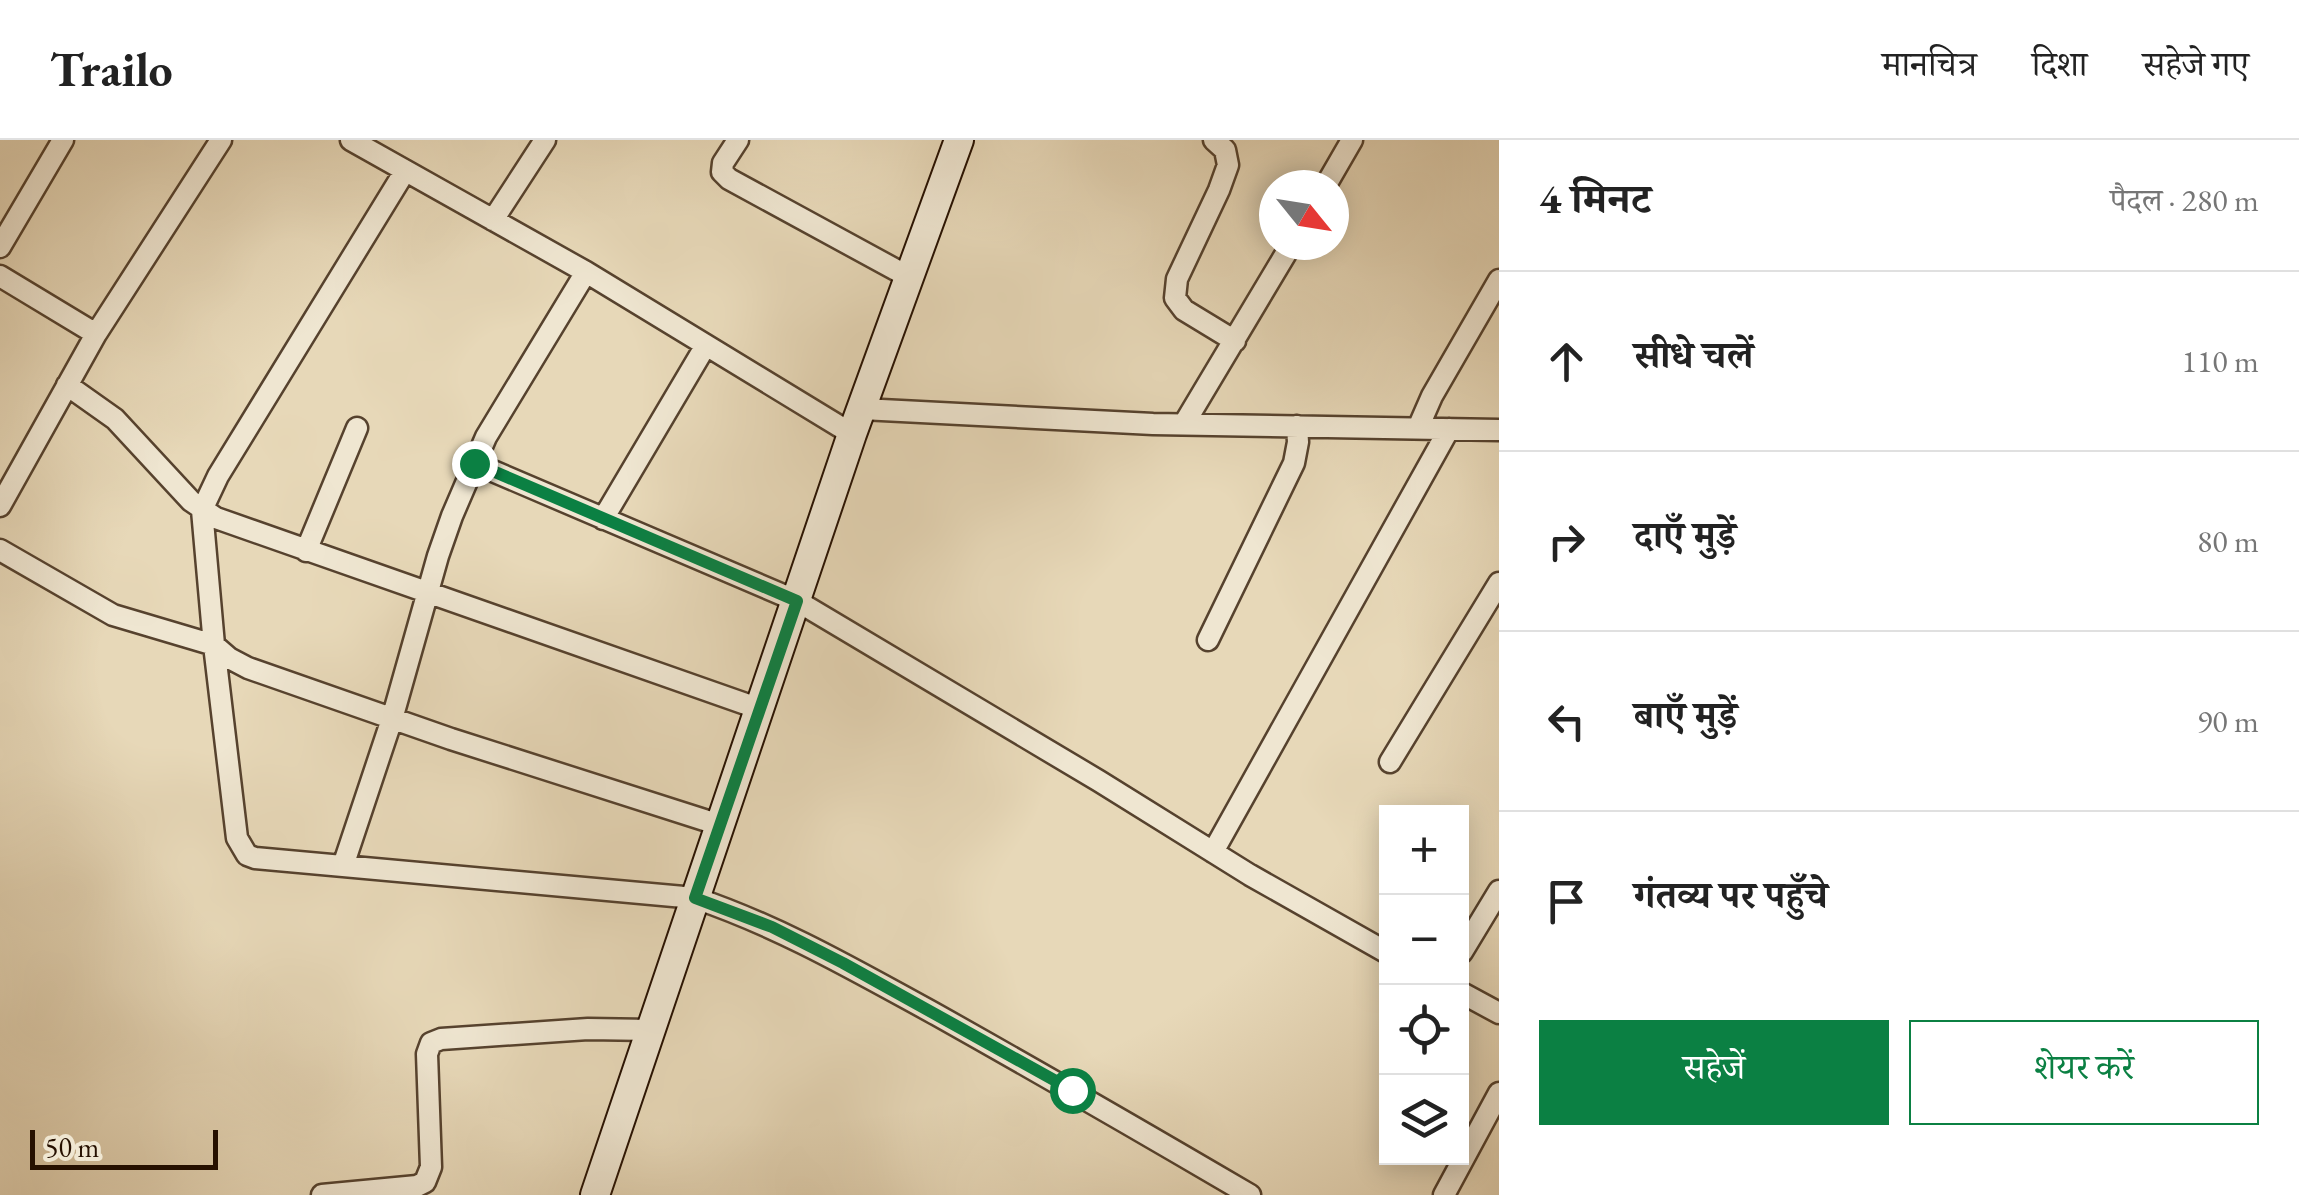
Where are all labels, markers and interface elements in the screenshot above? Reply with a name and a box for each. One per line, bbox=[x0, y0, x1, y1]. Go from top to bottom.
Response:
text: Trailo bbox=[50, 38, 173, 100]
text: मानचित्र bbox=[1882, 41, 1977, 86]
text: दिशा bbox=[2032, 41, 2087, 86]
text: सहेजे गए bbox=[2142, 41, 2249, 86]
north arrow bbox=[1259, 170, 1349, 260]
text: 4 मिनट bbox=[1539, 171, 1651, 226]
text: पैदल · 280 m bbox=[2110, 179, 2259, 221]
text: सीधे चलें bbox=[1634, 330, 1753, 379]
icon: ahead bbox=[1539, 334, 1594, 389]
text: 110 m bbox=[2182, 340, 2259, 382]
route end bbox=[452, 441, 498, 487]
text: दाएँ मुड़ें bbox=[1634, 510, 1736, 559]
icon: right bbox=[1539, 514, 1594, 569]
text: 80 m bbox=[2197, 520, 2259, 562]
text: बाएँ मुड़ें bbox=[1634, 690, 1737, 739]
icon: left bbox=[1539, 694, 1594, 749]
text: 90 m bbox=[2197, 700, 2259, 742]
map controls bbox=[1379, 805, 1469, 1165]
button: + bbox=[1379, 805, 1469, 895]
text: गंतव्य पर पहुँचे bbox=[1634, 870, 1828, 919]
icon: arrive bbox=[1539, 874, 1594, 929]
button: − bbox=[1379, 895, 1469, 985]
button: locate bbox=[1379, 985, 1469, 1075]
button: सहेजें bbox=[1539, 1020, 1889, 1125]
button: शेयर करें bbox=[1909, 1020, 2259, 1125]
route start bbox=[1050, 1068, 1096, 1114]
button: layers bbox=[1379, 1075, 1469, 1165]
scale bar bbox=[30, 1125, 218, 1170]
text: 50 m bbox=[45, 1129, 99, 1165]

